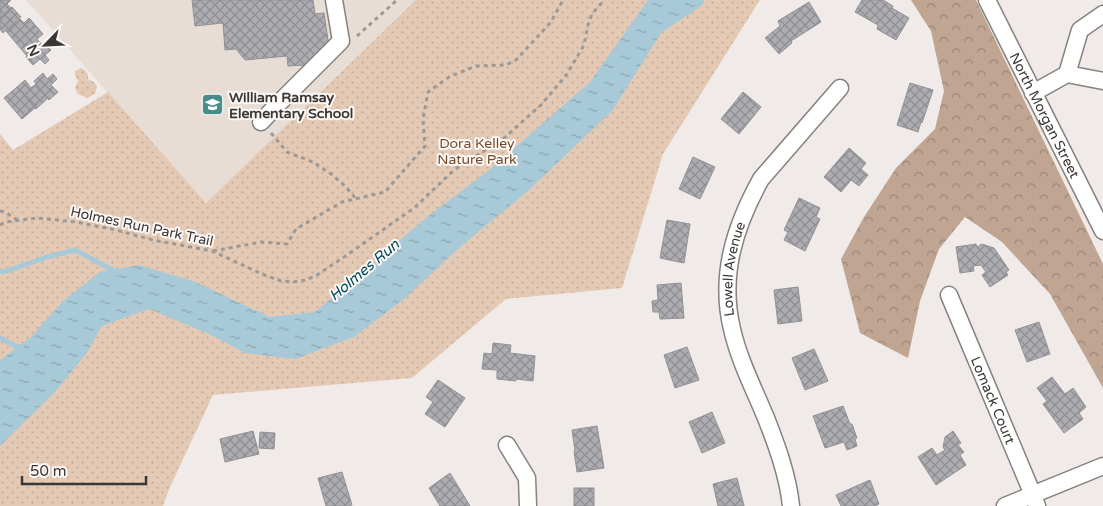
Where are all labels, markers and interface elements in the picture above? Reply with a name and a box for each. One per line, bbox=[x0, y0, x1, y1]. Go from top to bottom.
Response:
north arrow bbox=[20, 20, 70, 70]
text: N bbox=[24, 41, 44, 59]
street label: North Morgan Street bbox=[1006, 50, 1083, 182]
place label: William Ramsay Elementary School bbox=[229, 89, 353, 122]
school or university icon: William Ramsay Elementary School bbox=[201, 93, 225, 117]
park label: Dora Kelley Nature Park bbox=[437, 135, 517, 168]
street label: Holmes Run Park Trail bbox=[69, 203, 215, 250]
street label: Lowell Avenue bbox=[719, 219, 749, 318]
water label: Holmes Run bbox=[325, 235, 403, 305]
street label: Lomack Court bbox=[967, 354, 1019, 447]
scale bar bbox=[22, 454, 146, 486]
text: 50 m bbox=[30, 462, 67, 480]

